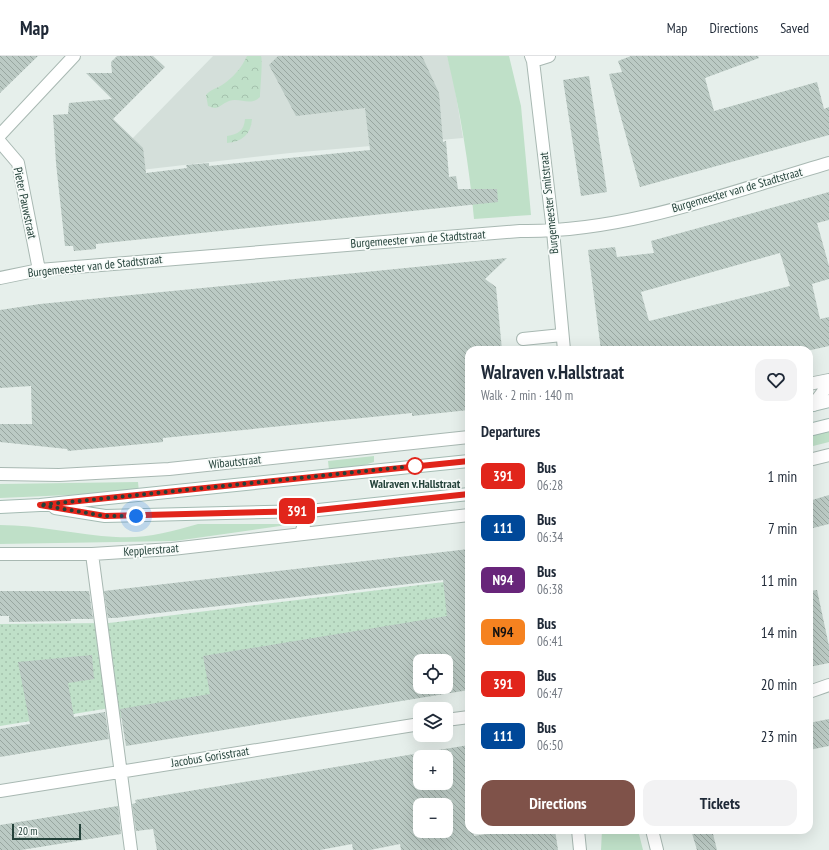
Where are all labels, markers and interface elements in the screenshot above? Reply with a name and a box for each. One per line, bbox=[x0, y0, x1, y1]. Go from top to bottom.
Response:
text: Map bbox=[20, 16, 49, 40]
text: Map bbox=[667, 19, 687, 37]
text: Directions bbox=[709, 19, 758, 37]
text: Saved bbox=[780, 19, 809, 37]
street label: Burgemeester Smitstraat bbox=[536, 151, 561, 255]
street label: Burgemeester van de Stadtstraat bbox=[670, 163, 805, 215]
street label: Pieter Pauwstraat bbox=[11, 166, 41, 241]
street label: Burgemeester van de Stadtstraat bbox=[350, 226, 487, 251]
street label: Burgemeester van de Stadtstraat bbox=[27, 251, 164, 280]
button: heart bbox=[755, 359, 797, 401]
text: Walraven v.Hallstraat bbox=[481, 360, 624, 384]
text: Walk · 2 min · 140 m bbox=[481, 387, 573, 404]
text: Departures bbox=[481, 422, 540, 441]
street label: Wibautstraat bbox=[208, 451, 263, 472]
marker: Walraven v.Hallstraat bbox=[406, 457, 424, 475]
text: Bus bbox=[537, 458, 556, 477]
text: 391 bbox=[493, 467, 513, 485]
text: 1 min bbox=[767, 467, 797, 486]
place label: Walraven v.Hallstraat bbox=[369, 476, 461, 491]
text: 06:28 bbox=[537, 477, 563, 494]
line badge: 391 bbox=[274, 498, 320, 524]
text: 391 bbox=[287, 502, 307, 520]
your location bbox=[126, 506, 146, 526]
text: Bus bbox=[537, 510, 556, 529]
text: 111 bbox=[493, 519, 513, 537]
text: 7 min bbox=[768, 519, 797, 538]
text: 06:34 bbox=[537, 529, 563, 546]
street label: Kepplerstraat bbox=[123, 540, 180, 559]
text: Bus bbox=[537, 562, 556, 581]
text: N94 bbox=[493, 571, 513, 589]
text: 11 min bbox=[761, 571, 797, 590]
text: 06:38 bbox=[537, 581, 563, 598]
text: Bus bbox=[537, 614, 556, 633]
text: N94 bbox=[493, 623, 513, 641]
text: 14 min bbox=[761, 623, 797, 642]
text: 06:41 bbox=[537, 633, 563, 650]
map controls bbox=[413, 654, 453, 838]
button: locate bbox=[413, 654, 453, 694]
text: Bus bbox=[537, 666, 556, 685]
text: 391 bbox=[493, 675, 513, 693]
text: 20 min bbox=[761, 675, 797, 694]
text: 06:47 bbox=[537, 685, 563, 702]
button: layers bbox=[413, 702, 453, 742]
text: Bus bbox=[537, 718, 556, 737]
text: 111 bbox=[493, 727, 513, 745]
text: 23 min bbox=[761, 727, 797, 746]
text: 06:50 bbox=[537, 737, 563, 754]
street label: Jacobus Gorisstraat bbox=[169, 743, 251, 770]
button: + bbox=[413, 750, 453, 790]
button: Directions bbox=[481, 780, 635, 826]
button: Tickets bbox=[643, 780, 797, 826]
button: − bbox=[413, 798, 453, 838]
scale bar bbox=[12, 822, 81, 841]
text: 20 m bbox=[18, 824, 37, 838]

